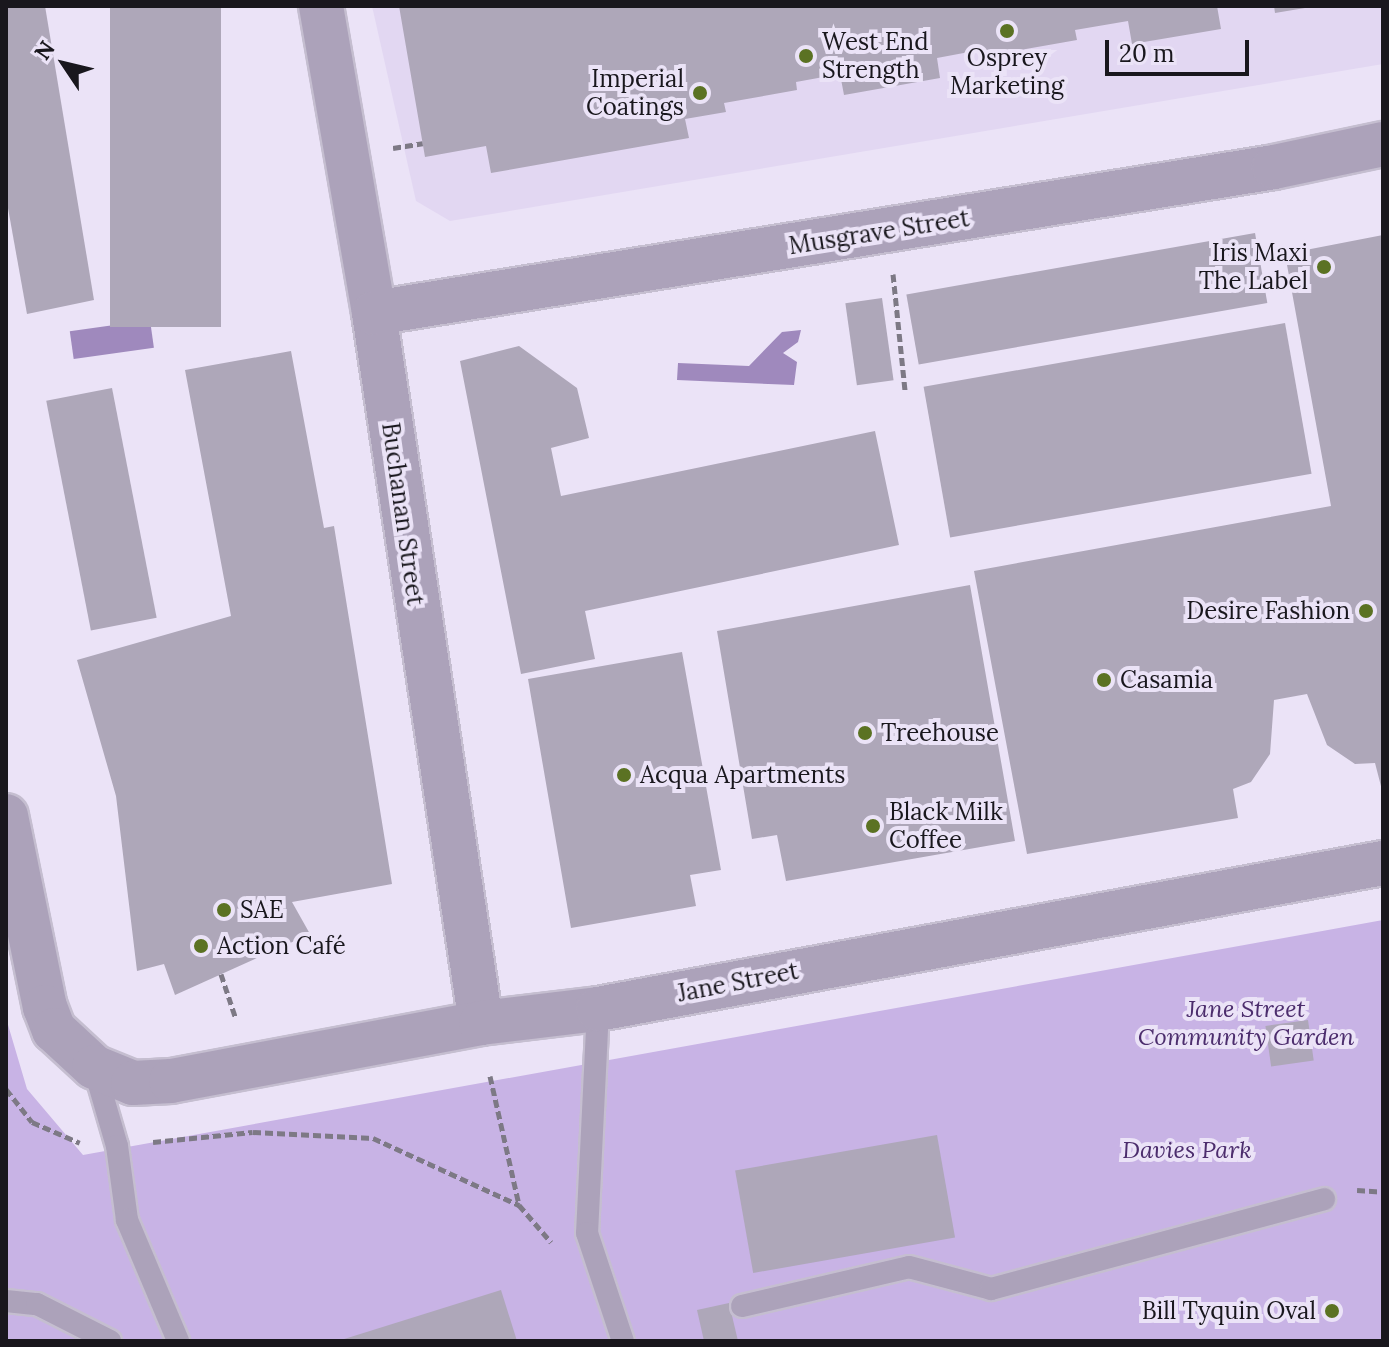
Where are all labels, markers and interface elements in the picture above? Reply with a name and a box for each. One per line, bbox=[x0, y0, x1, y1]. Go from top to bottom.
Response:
marker: Osprey Marketing bbox=[998, 22, 1016, 40]
north arrow bbox=[24, 24, 104, 104]
scale bar bbox=[1109, 24, 1253, 74]
place label: West End Strength bbox=[822, 28, 929, 84]
text: N bbox=[28, 35, 61, 65]
text: 20 m bbox=[1119, 38, 1175, 69]
place label: Osprey Marketing bbox=[950, 44, 1064, 100]
marker: West End Strength bbox=[797, 47, 815, 65]
place label: Imperial Coatings bbox=[586, 65, 684, 121]
marker: Imperial Coatings bbox=[691, 84, 709, 102]
street label: Musgrave Street bbox=[787, 204, 971, 260]
place label: Iris Maxi The Label bbox=[1199, 239, 1308, 295]
marker: Iris Maxi The Label bbox=[1315, 258, 1333, 276]
street label: Buchanan Street bbox=[376, 421, 430, 607]
place label: Desire Fashion bbox=[1186, 597, 1350, 625]
marker: Desire Fashion bbox=[1357, 602, 1375, 620]
place label: Casamia bbox=[1120, 666, 1213, 694]
marker: Casamia bbox=[1095, 671, 1113, 689]
place label: Treehouse bbox=[881, 719, 999, 747]
marker: Treehouse bbox=[856, 724, 874, 742]
place label: Acqua Apartments bbox=[640, 761, 845, 789]
marker: Acqua Apartments bbox=[615, 766, 633, 784]
place label: Black Milk Coffee bbox=[889, 798, 1003, 854]
marker: Black Milk Coffee bbox=[864, 817, 882, 835]
place label: SAE bbox=[240, 896, 284, 924]
marker: SAE bbox=[215, 901, 233, 919]
place label: Action Café bbox=[217, 932, 346, 960]
marker: Action Café bbox=[192, 937, 210, 955]
street label: Jane Street bbox=[675, 956, 801, 1008]
park label: Jane Street Community Garden bbox=[1138, 995, 1354, 1051]
park label: Davies Park bbox=[1122, 1136, 1252, 1164]
place label: Bill Tyquin Oval bbox=[1142, 1297, 1316, 1325]
marker: Bill Tyquin Oval bbox=[1323, 1302, 1341, 1320]

